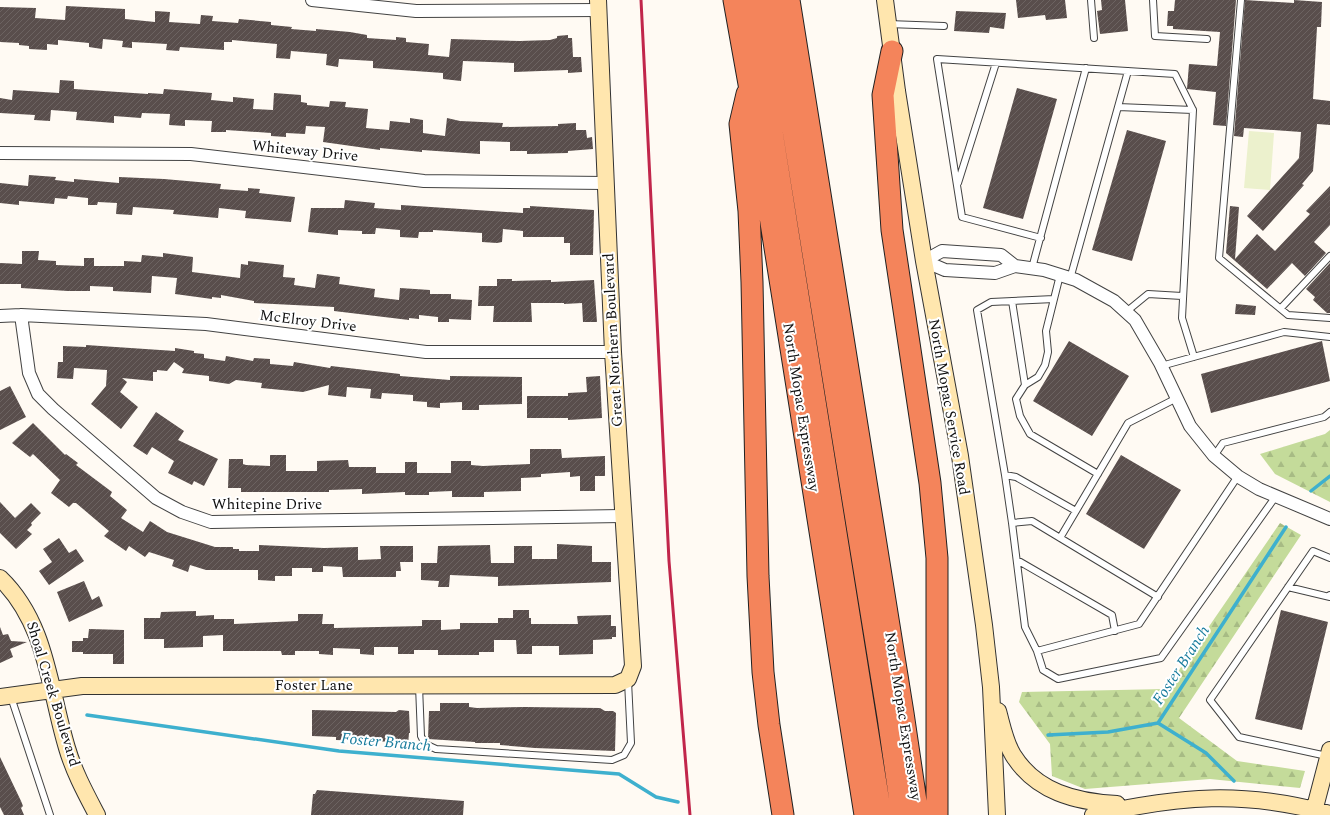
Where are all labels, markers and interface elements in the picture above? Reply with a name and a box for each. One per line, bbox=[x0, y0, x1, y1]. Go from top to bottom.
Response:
street label: Whiteway Drive bbox=[251, 134, 359, 168]
street label: Great Northern Boulevard bbox=[597, 252, 629, 428]
street label: McElroy Drive bbox=[258, 304, 358, 338]
street label: North Mopac Service Road bbox=[922, 317, 976, 497]
street label: North Mopac Expressway bbox=[776, 321, 826, 494]
street label: Whitepine Drive bbox=[212, 493, 322, 516]
street label: Shoal Creek Boulevard bbox=[20, 619, 86, 769]
water label: Foster Branch bbox=[1146, 621, 1216, 709]
street label: North Mopac Expressway bbox=[878, 630, 928, 803]
street label: Foster Lane bbox=[275, 674, 353, 697]
water label: Foster Branch bbox=[340, 726, 432, 758]

